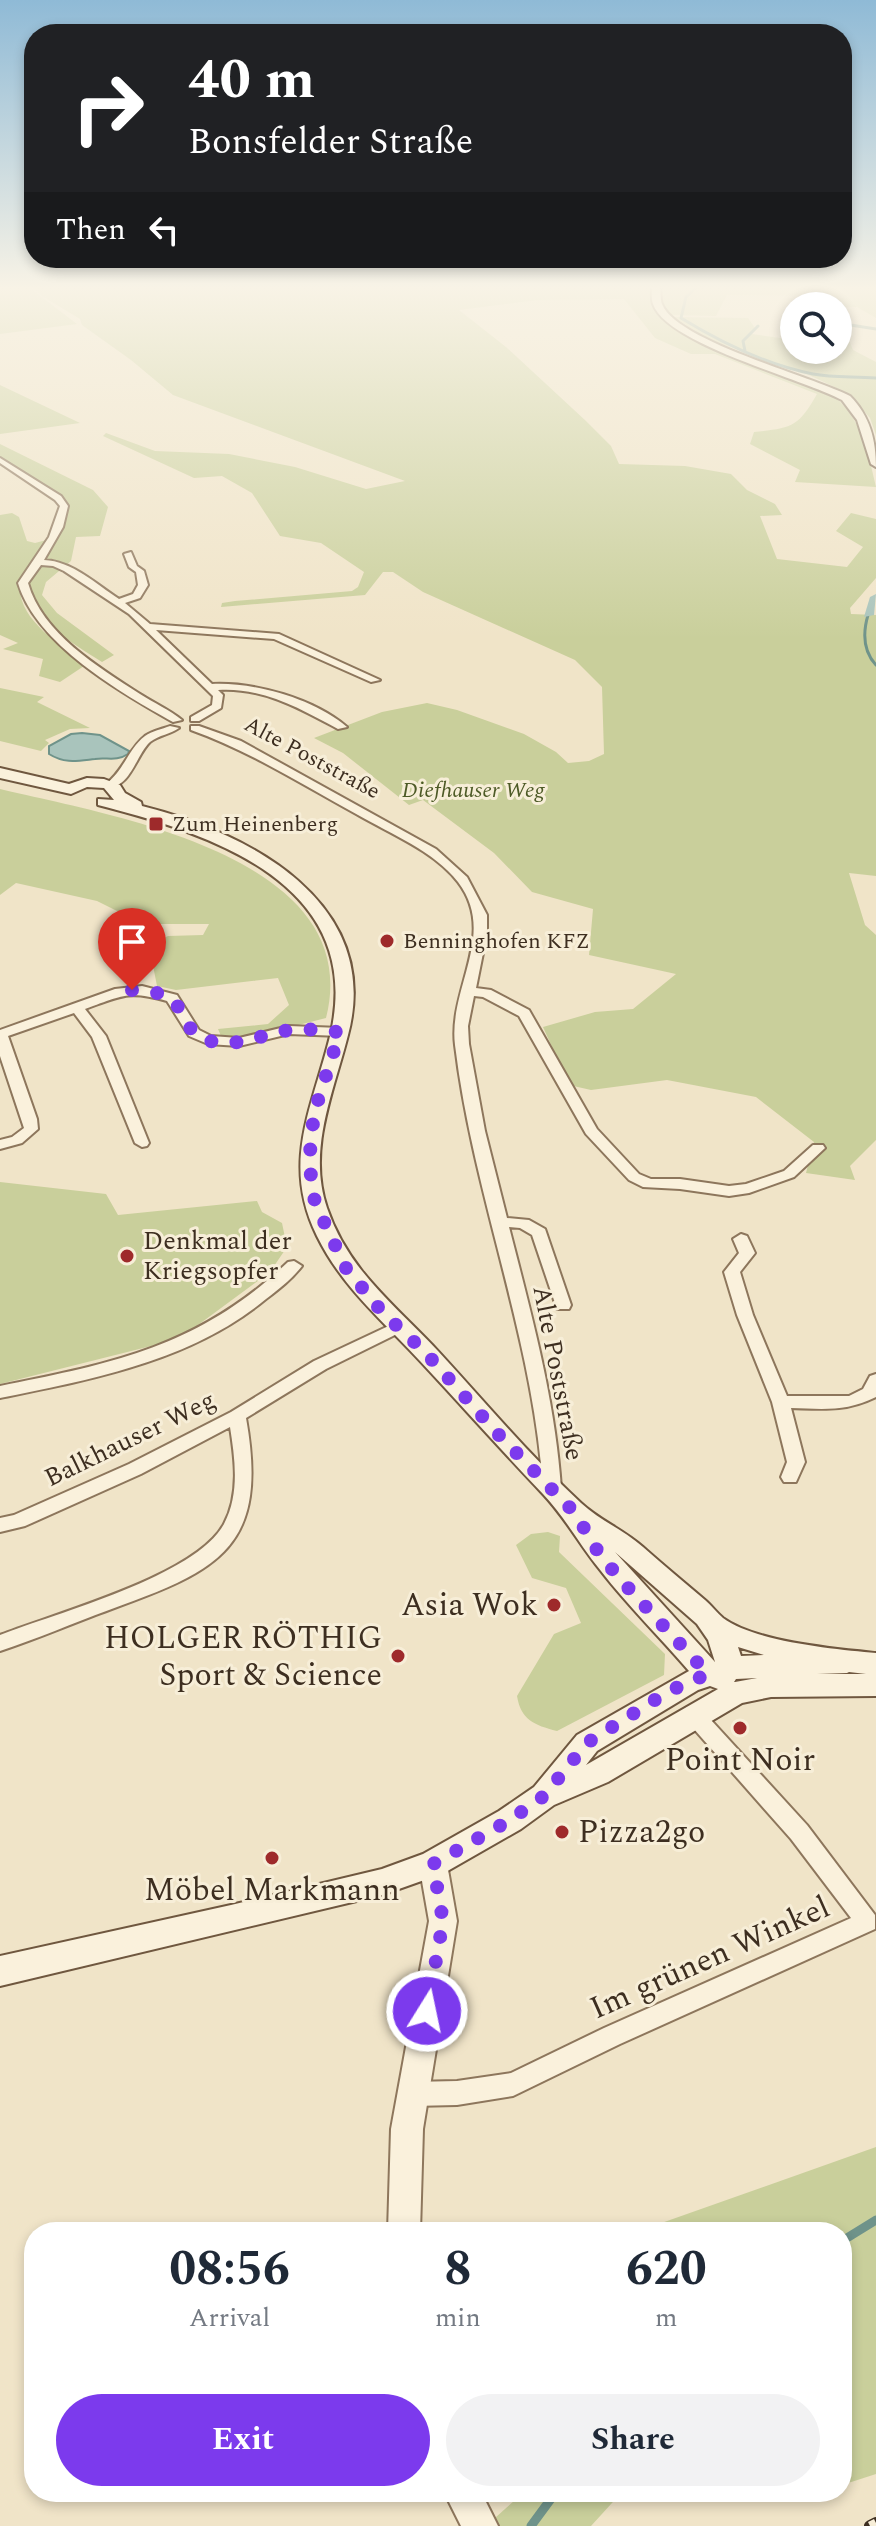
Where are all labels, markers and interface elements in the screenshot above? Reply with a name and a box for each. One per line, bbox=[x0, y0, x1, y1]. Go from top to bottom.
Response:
text: 40 m bbox=[188, 38, 315, 123]
icon: right bbox=[56, 56, 160, 160]
text: Bonsfelder Straße bbox=[188, 115, 473, 170]
text: Then bbox=[56, 207, 126, 253]
icon: left bbox=[142, 208, 186, 252]
map controls bbox=[780, 292, 852, 364]
button: search bbox=[780, 292, 852, 364]
street label: Alte Poststraße bbox=[238, 708, 386, 808]
park label: Diefhauser Weg bbox=[402, 774, 545, 807]
place label: Zum Heinenberg bbox=[172, 808, 338, 841]
marker: Zum Heinenberg bbox=[147, 815, 165, 833]
pin bbox=[98, 908, 166, 990]
icon: arrive bbox=[110, 920, 154, 964]
place label: Benninghofen KFZ bbox=[403, 925, 590, 958]
marker: Benninghofen KFZ bbox=[378, 932, 396, 950]
place label: Denkmal der Kriegsopfer bbox=[143, 1221, 292, 1291]
marker: Denkmal der Kriegsopfer bbox=[118, 1247, 136, 1265]
street label: Alte Poststraße bbox=[521, 1282, 595, 1464]
street label: Balkhauser Weg bbox=[38, 1380, 222, 1498]
place label: Asia Wok bbox=[401, 1581, 538, 1630]
marker: Asia Wok bbox=[545, 1596, 563, 1614]
place label: HOLGER RÖTHIG Sport & Science bbox=[104, 1614, 382, 1700]
marker: HOLGER RÖTHIG Sport & Science bbox=[389, 1647, 407, 1665]
marker: Point Noir bbox=[731, 1719, 749, 1737]
place label: Point Noir bbox=[665, 1736, 815, 1785]
place label: Pizza2go bbox=[578, 1808, 705, 1857]
marker: Pizza2go bbox=[553, 1823, 571, 1841]
marker: Möbel Markmann bbox=[263, 1849, 281, 1867]
place label: Möbel Markmann bbox=[144, 1866, 400, 1915]
street label: Im grünen Winkel bbox=[582, 1883, 838, 2033]
position arrow bbox=[385, 1969, 469, 2053]
text: 08:56 bbox=[169, 2233, 290, 2306]
text: 8 bbox=[444, 2233, 471, 2306]
text: 620 bbox=[626, 2233, 707, 2306]
text: Arrival bbox=[189, 2298, 270, 2338]
text: min bbox=[435, 2298, 481, 2338]
text: m bbox=[655, 2298, 677, 2338]
button: Exit bbox=[56, 2394, 430, 2486]
button: Share bbox=[446, 2394, 820, 2486]

